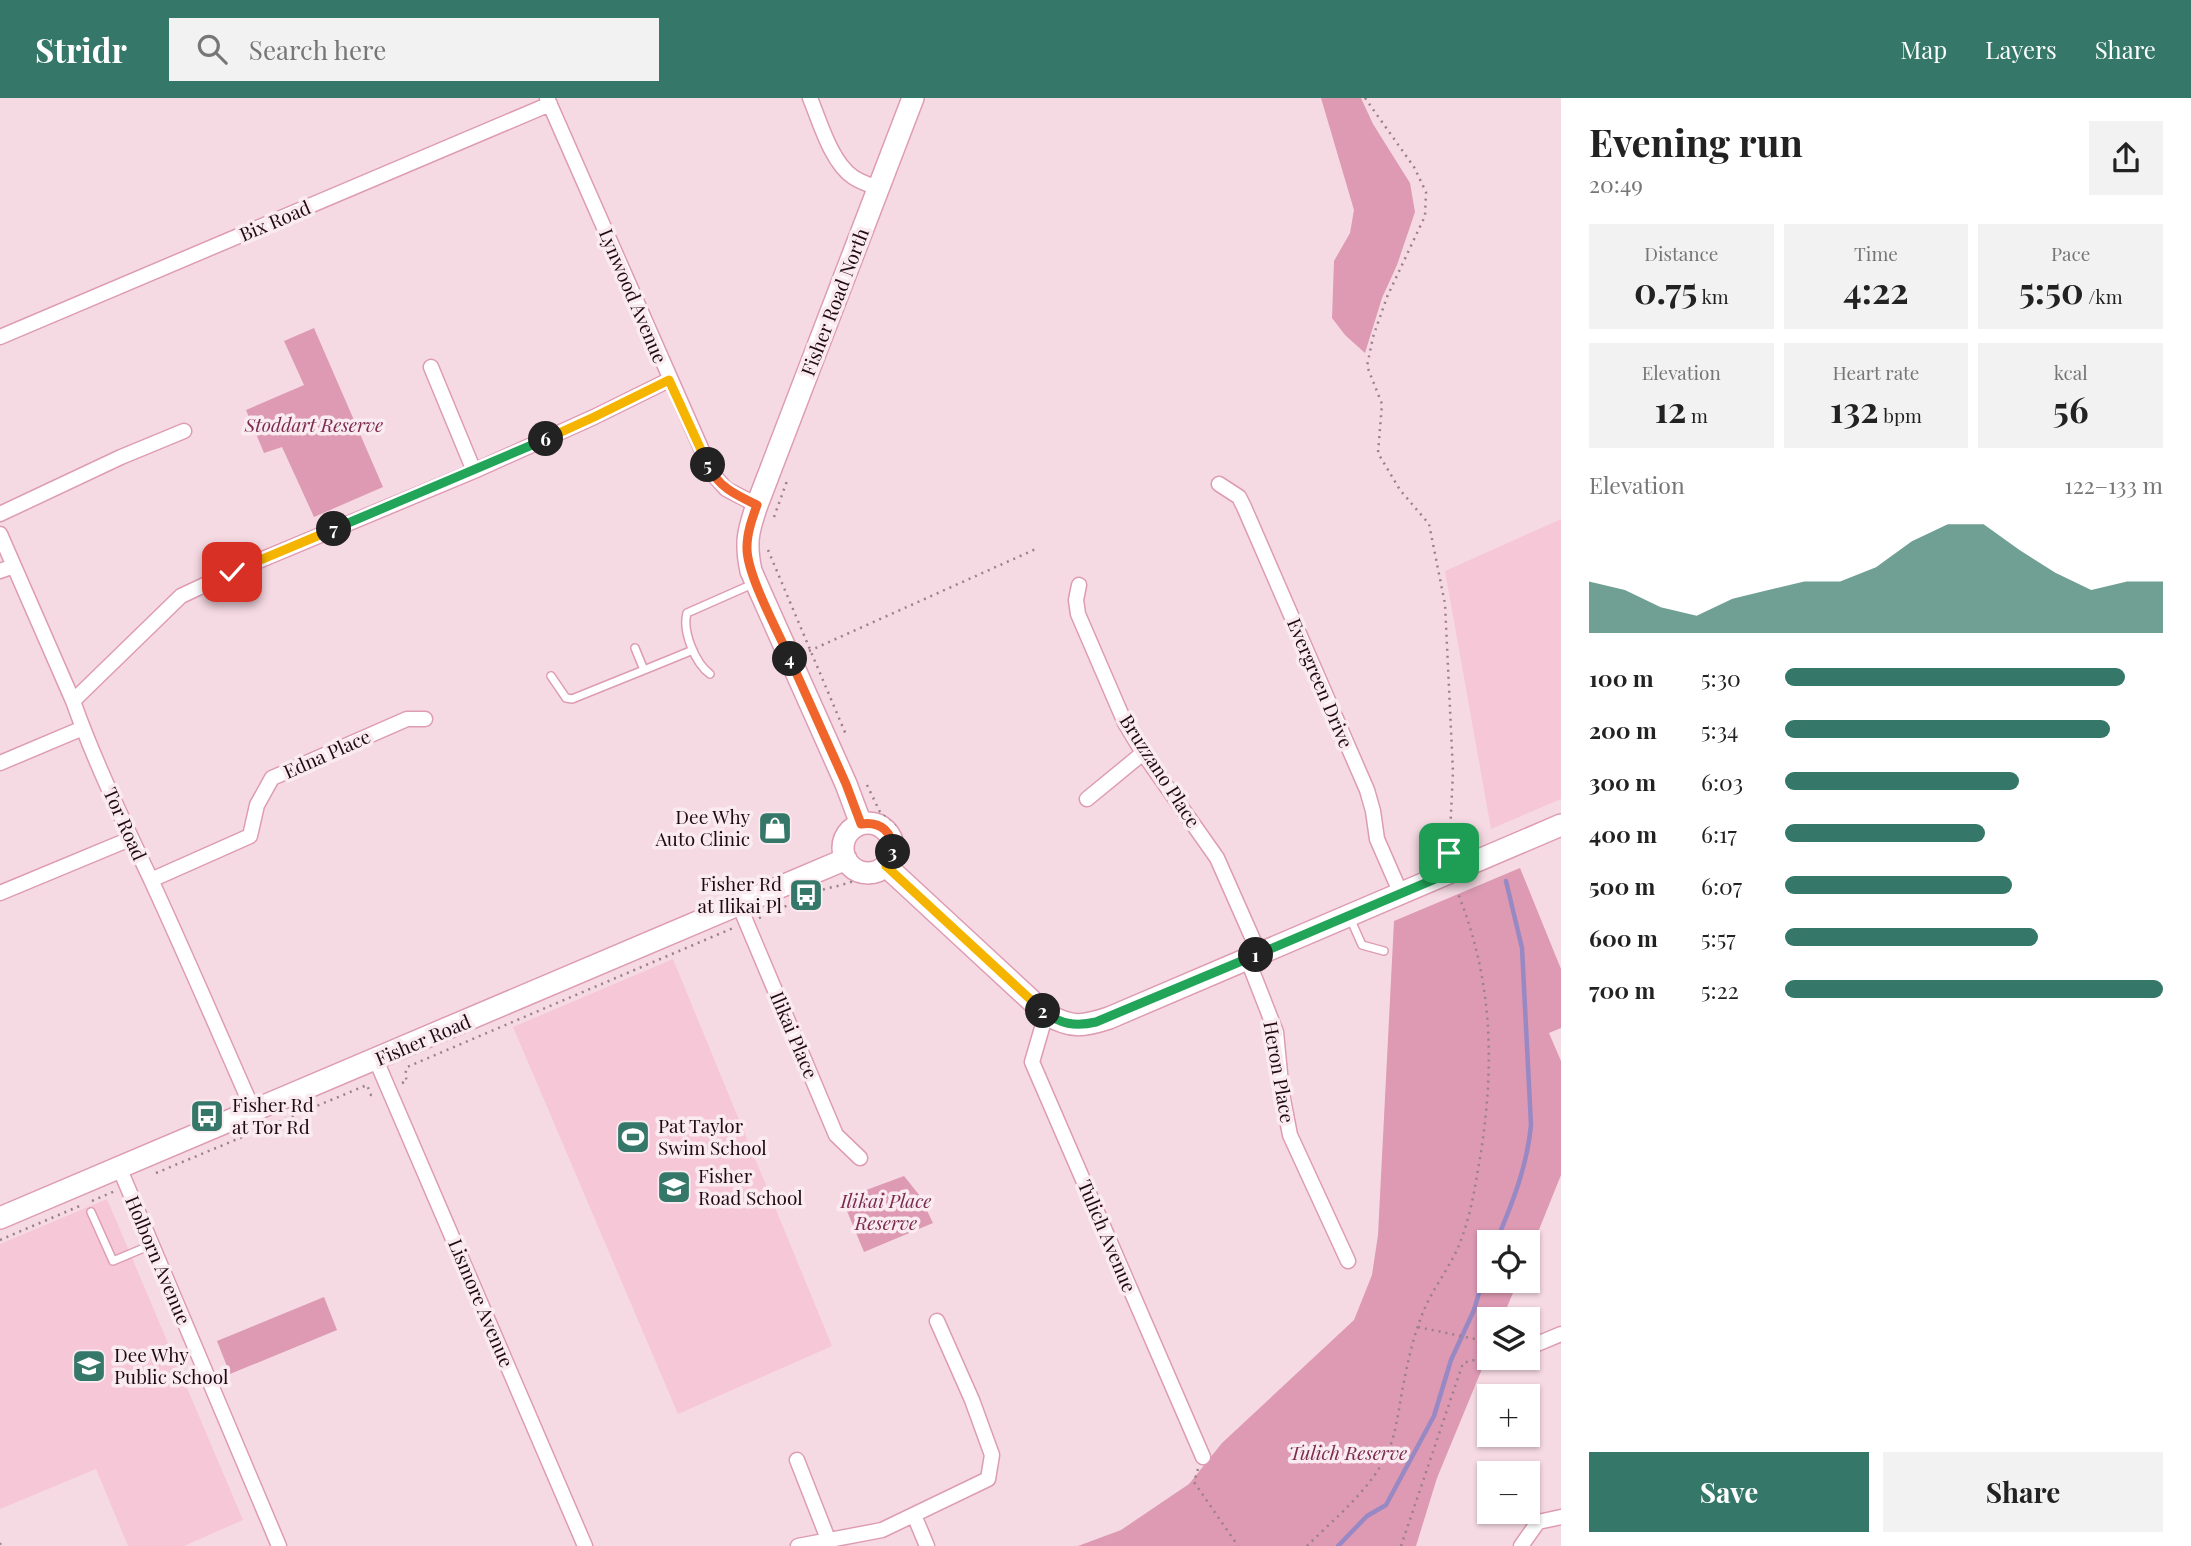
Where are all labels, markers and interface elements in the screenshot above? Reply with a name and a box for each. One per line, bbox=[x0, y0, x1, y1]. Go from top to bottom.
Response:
search box bbox=[169, 18, 659, 81]
text: Stridr bbox=[35, 27, 127, 71]
icon: search bbox=[193, 30, 231, 68]
text: Search here bbox=[249, 32, 386, 67]
text: Map bbox=[1901, 33, 1947, 65]
text: Layers bbox=[1985, 33, 2057, 65]
text: Share bbox=[2095, 33, 2156, 65]
text: Evening run bbox=[1589, 116, 1803, 167]
button: share bbox=[2089, 121, 2163, 195]
text: 20:49 bbox=[1589, 168, 1643, 199]
street label: Bix Road bbox=[235, 193, 314, 247]
street label: Lynwood Avenue bbox=[594, 224, 674, 367]
street label: Fisher Road North bbox=[794, 224, 874, 379]
text: Distance bbox=[1644, 240, 1718, 266]
text: Time bbox=[1854, 240, 1898, 266]
text: Pace bbox=[2051, 240, 2090, 266]
text: 0.75 bbox=[1634, 266, 1697, 313]
text: 4:22 bbox=[1843, 266, 1909, 313]
text: 5:50 bbox=[2019, 266, 2084, 313]
text: km bbox=[1697, 283, 1729, 309]
text: /km bbox=[2084, 283, 2123, 309]
text: Elevation bbox=[1642, 359, 1721, 385]
text: Heart rate bbox=[1833, 359, 1919, 385]
text: kcal bbox=[2054, 359, 2088, 385]
text: 12 bbox=[1655, 385, 1686, 432]
text: 132 bbox=[1830, 385, 1879, 432]
text: 56 bbox=[2053, 385, 2089, 432]
text: m bbox=[1686, 402, 1708, 428]
text: bpm bbox=[1879, 402, 1922, 428]
park label: Stoddart Reserve bbox=[244, 411, 383, 437]
pin: 6 bbox=[528, 422, 564, 456]
text: 6 bbox=[540, 425, 551, 451]
pin: 5 bbox=[690, 448, 726, 482]
text: 5 bbox=[703, 451, 712, 477]
text: Elevation bbox=[1589, 469, 1685, 500]
text: 122–133 m bbox=[2064, 469, 2163, 500]
pin: 7 bbox=[316, 512, 352, 546]
text: 7 bbox=[329, 515, 338, 541]
pin bbox=[202, 542, 262, 602]
icon: check bbox=[213, 553, 251, 591]
street label: Evergreen Drive bbox=[1282, 614, 1360, 752]
pin: 4 bbox=[772, 642, 808, 676]
text: 4 bbox=[784, 645, 795, 671]
text: 100 m bbox=[1589, 662, 1654, 693]
text: 5:30 bbox=[1701, 662, 1741, 693]
street label: Bruzzano Place bbox=[1115, 709, 1207, 832]
text: 200 m bbox=[1589, 714, 1657, 745]
text: 5:34 bbox=[1701, 714, 1738, 745]
street label: Edna Place bbox=[279, 722, 374, 784]
text: 300 m bbox=[1589, 766, 1656, 797]
text: 6:03 bbox=[1701, 766, 1743, 797]
street label: Tor Road bbox=[98, 783, 154, 864]
place label: Dee Why Auto Clinic bbox=[654, 803, 750, 851]
shop icon: Dee Why Auto Clinic bbox=[756, 809, 794, 847]
text: 400 m bbox=[1589, 818, 1657, 849]
text: 6:17 bbox=[1701, 818, 1737, 849]
pin bbox=[1419, 823, 1479, 883]
pin: 3 bbox=[876, 834, 910, 870]
icon: arrive bbox=[1430, 834, 1468, 872]
text: 3 bbox=[888, 838, 897, 864]
place label: Fisher Rd at Ilikai Pl bbox=[698, 870, 783, 918]
text: 500 m bbox=[1589, 870, 1655, 901]
text: 6:07 bbox=[1701, 870, 1742, 901]
bus stop icon: Fisher Rd at Ilikai Pl bbox=[787, 876, 825, 914]
text: 600 m bbox=[1589, 922, 1658, 953]
text: 5:57 bbox=[1701, 922, 1736, 953]
pin: 1 bbox=[1238, 938, 1274, 972]
text: 1 bbox=[1252, 941, 1259, 967]
text: 700 m bbox=[1589, 974, 1655, 1005]
text: 5:22 bbox=[1701, 974, 1739, 1005]
street label: Ilikai Place bbox=[765, 987, 825, 1082]
pin: 2 bbox=[1026, 993, 1060, 1028]
text: 2 bbox=[1038, 997, 1047, 1023]
street label: Fisher Road bbox=[371, 1007, 474, 1071]
street label: Heron Place bbox=[1258, 1019, 1302, 1125]
place label: Fisher Rd at Tor Rd bbox=[232, 1091, 314, 1139]
bus stop icon: Fisher Rd at Tor Rd bbox=[188, 1097, 226, 1135]
place label: Pat Taylor Swim School bbox=[658, 1112, 767, 1160]
sports icon: Pat Taylor Swim School bbox=[614, 1118, 652, 1156]
place label: Fisher Road School bbox=[698, 1162, 803, 1210]
school or university icon: Fisher Road School bbox=[655, 1168, 693, 1206]
street label: Tulich Avenue bbox=[1073, 1175, 1143, 1296]
park label: Ilikai Place Reserve bbox=[839, 1187, 932, 1235]
street label: Holborn Avenue bbox=[120, 1191, 198, 1328]
map controls bbox=[1477, 1230, 1540, 1524]
button: locate bbox=[1477, 1230, 1540, 1293]
street label: Lismore Avenue bbox=[443, 1234, 521, 1371]
button: layers bbox=[1477, 1307, 1540, 1370]
place label: Dee Why Public School bbox=[114, 1341, 229, 1389]
school or university icon: Dee Why Public School bbox=[70, 1347, 108, 1385]
button: + bbox=[1477, 1384, 1540, 1447]
park label: Tulich Reserve bbox=[1289, 1439, 1407, 1465]
button: Save bbox=[1589, 1452, 1869, 1532]
button: Share bbox=[1883, 1452, 2163, 1532]
button: − bbox=[1477, 1461, 1540, 1524]

